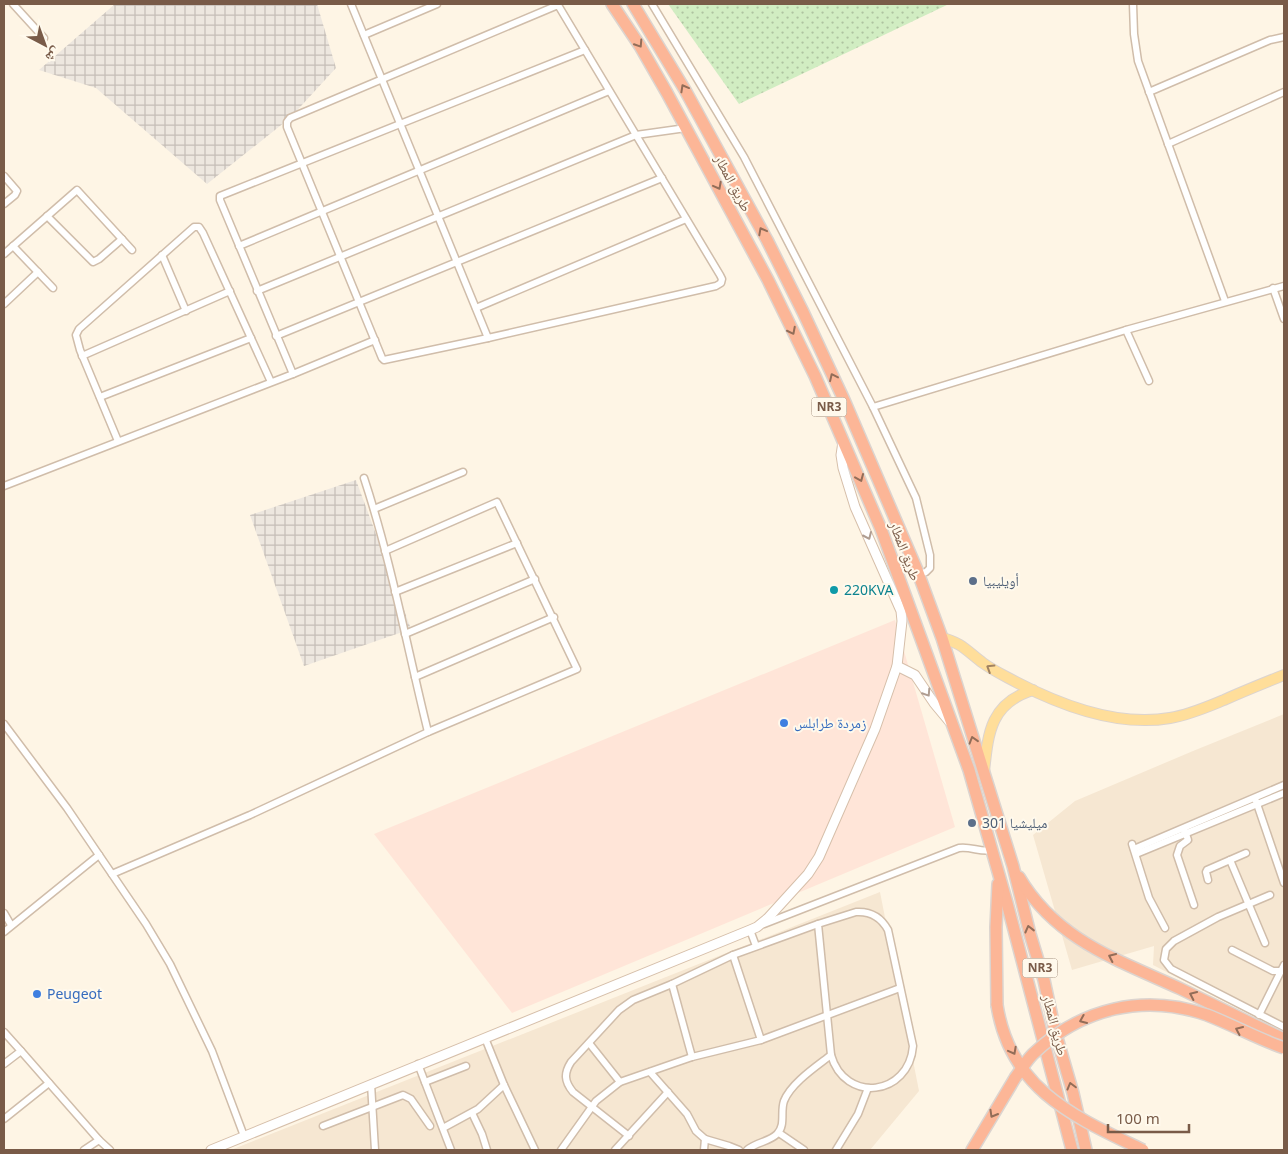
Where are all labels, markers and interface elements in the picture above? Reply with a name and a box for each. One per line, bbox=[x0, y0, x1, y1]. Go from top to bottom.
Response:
north arrow bbox=[20, 20, 70, 70]
one-way arrow bbox=[632, 39, 642, 48]
text: ش bbox=[42, 43, 66, 67]
one-way arrow bbox=[680, 85, 690, 94]
street label: طريق المطار bbox=[709, 150, 756, 215]
one-way arrow bbox=[712, 181, 722, 190]
one-way arrow bbox=[758, 227, 768, 236]
one-way arrow bbox=[786, 325, 796, 334]
one-way arrow bbox=[829, 373, 840, 382]
road number: NR3 bbox=[812, 398, 846, 417]
one-way arrow bbox=[853, 473, 864, 482]
street label: طريق المطار bbox=[884, 517, 925, 584]
one-way arrow bbox=[861, 531, 872, 540]
place label: أويليبيا bbox=[983, 571, 1019, 590]
marker: أويليبيا bbox=[967, 575, 979, 587]
place label: 220KVA bbox=[844, 580, 894, 599]
marker: 220KVA bbox=[828, 584, 840, 596]
one-way arrow bbox=[987, 665, 996, 674]
one-way arrow bbox=[921, 687, 930, 697]
place label: زمردة طرابلس bbox=[794, 713, 866, 732]
marker: زمردة طرابلس bbox=[778, 717, 790, 729]
one-way arrow bbox=[969, 737, 979, 745]
place label: ميليشيا 301 bbox=[982, 813, 1047, 832]
marker: ميليشيا 301 bbox=[966, 817, 978, 829]
one-way arrow bbox=[1024, 926, 1034, 934]
one-way arrow bbox=[1108, 953, 1117, 964]
road number: NR3 bbox=[1022, 958, 1058, 978]
place label: Peugeot bbox=[47, 984, 102, 1003]
marker: Peugeot bbox=[31, 988, 43, 1000]
street label: طريق المطار bbox=[1037, 991, 1073, 1058]
one-way arrow bbox=[1189, 991, 1198, 1001]
one-way arrow bbox=[1079, 1013, 1088, 1024]
one-way arrow bbox=[1235, 1025, 1244, 1036]
one-way arrow bbox=[1006, 1046, 1016, 1055]
one-way arrow bbox=[1066, 1081, 1077, 1090]
scale bar bbox=[1108, 1102, 1189, 1134]
one-way arrow bbox=[989, 1108, 999, 1117]
text: 100 m bbox=[1116, 1108, 1160, 1128]

